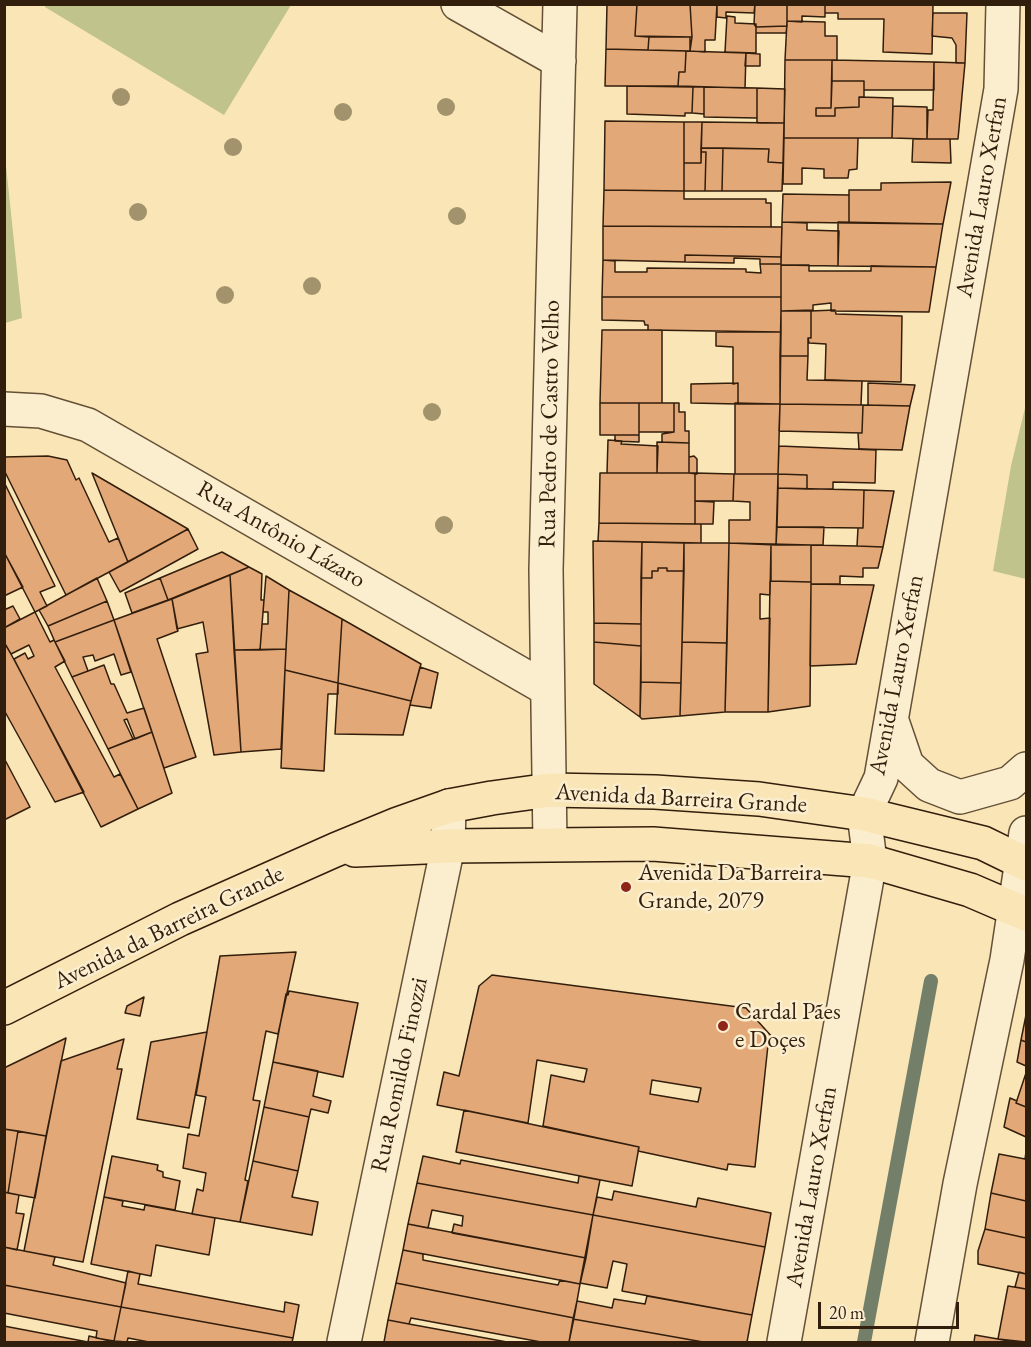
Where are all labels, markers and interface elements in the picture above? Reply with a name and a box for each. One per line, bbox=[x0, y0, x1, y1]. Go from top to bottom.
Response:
street label: Avenida Lauro Xerfan bbox=[950, 94, 1014, 300]
street label: Rua Pedro de Castro Velho bbox=[533, 300, 567, 548]
street label: Rua Antônio Lázaro bbox=[192, 475, 370, 595]
street label: Avenida Lauro Xerfan bbox=[863, 572, 931, 778]
street label: Avenida da Barreira Grande bbox=[554, 778, 808, 820]
place label: Avenida Da Barreira Grande, 2079 bbox=[638, 859, 822, 915]
street label: Avenida da Barreira Grande bbox=[49, 860, 289, 996]
marker: Avenida Da Barreira Grande, 2079 bbox=[619, 880, 633, 894]
street label: Rua Romildo Finozzi bbox=[365, 975, 435, 1175]
place label: Cardal Pães e Doçes bbox=[735, 998, 841, 1054]
marker: Cardal Pães e Doçes bbox=[716, 1019, 730, 1033]
street label: Avenida Lauro Xerfan bbox=[780, 1084, 844, 1290]
scale bar bbox=[821, 1290, 962, 1328]
text: 20 m bbox=[829, 1301, 864, 1324]

